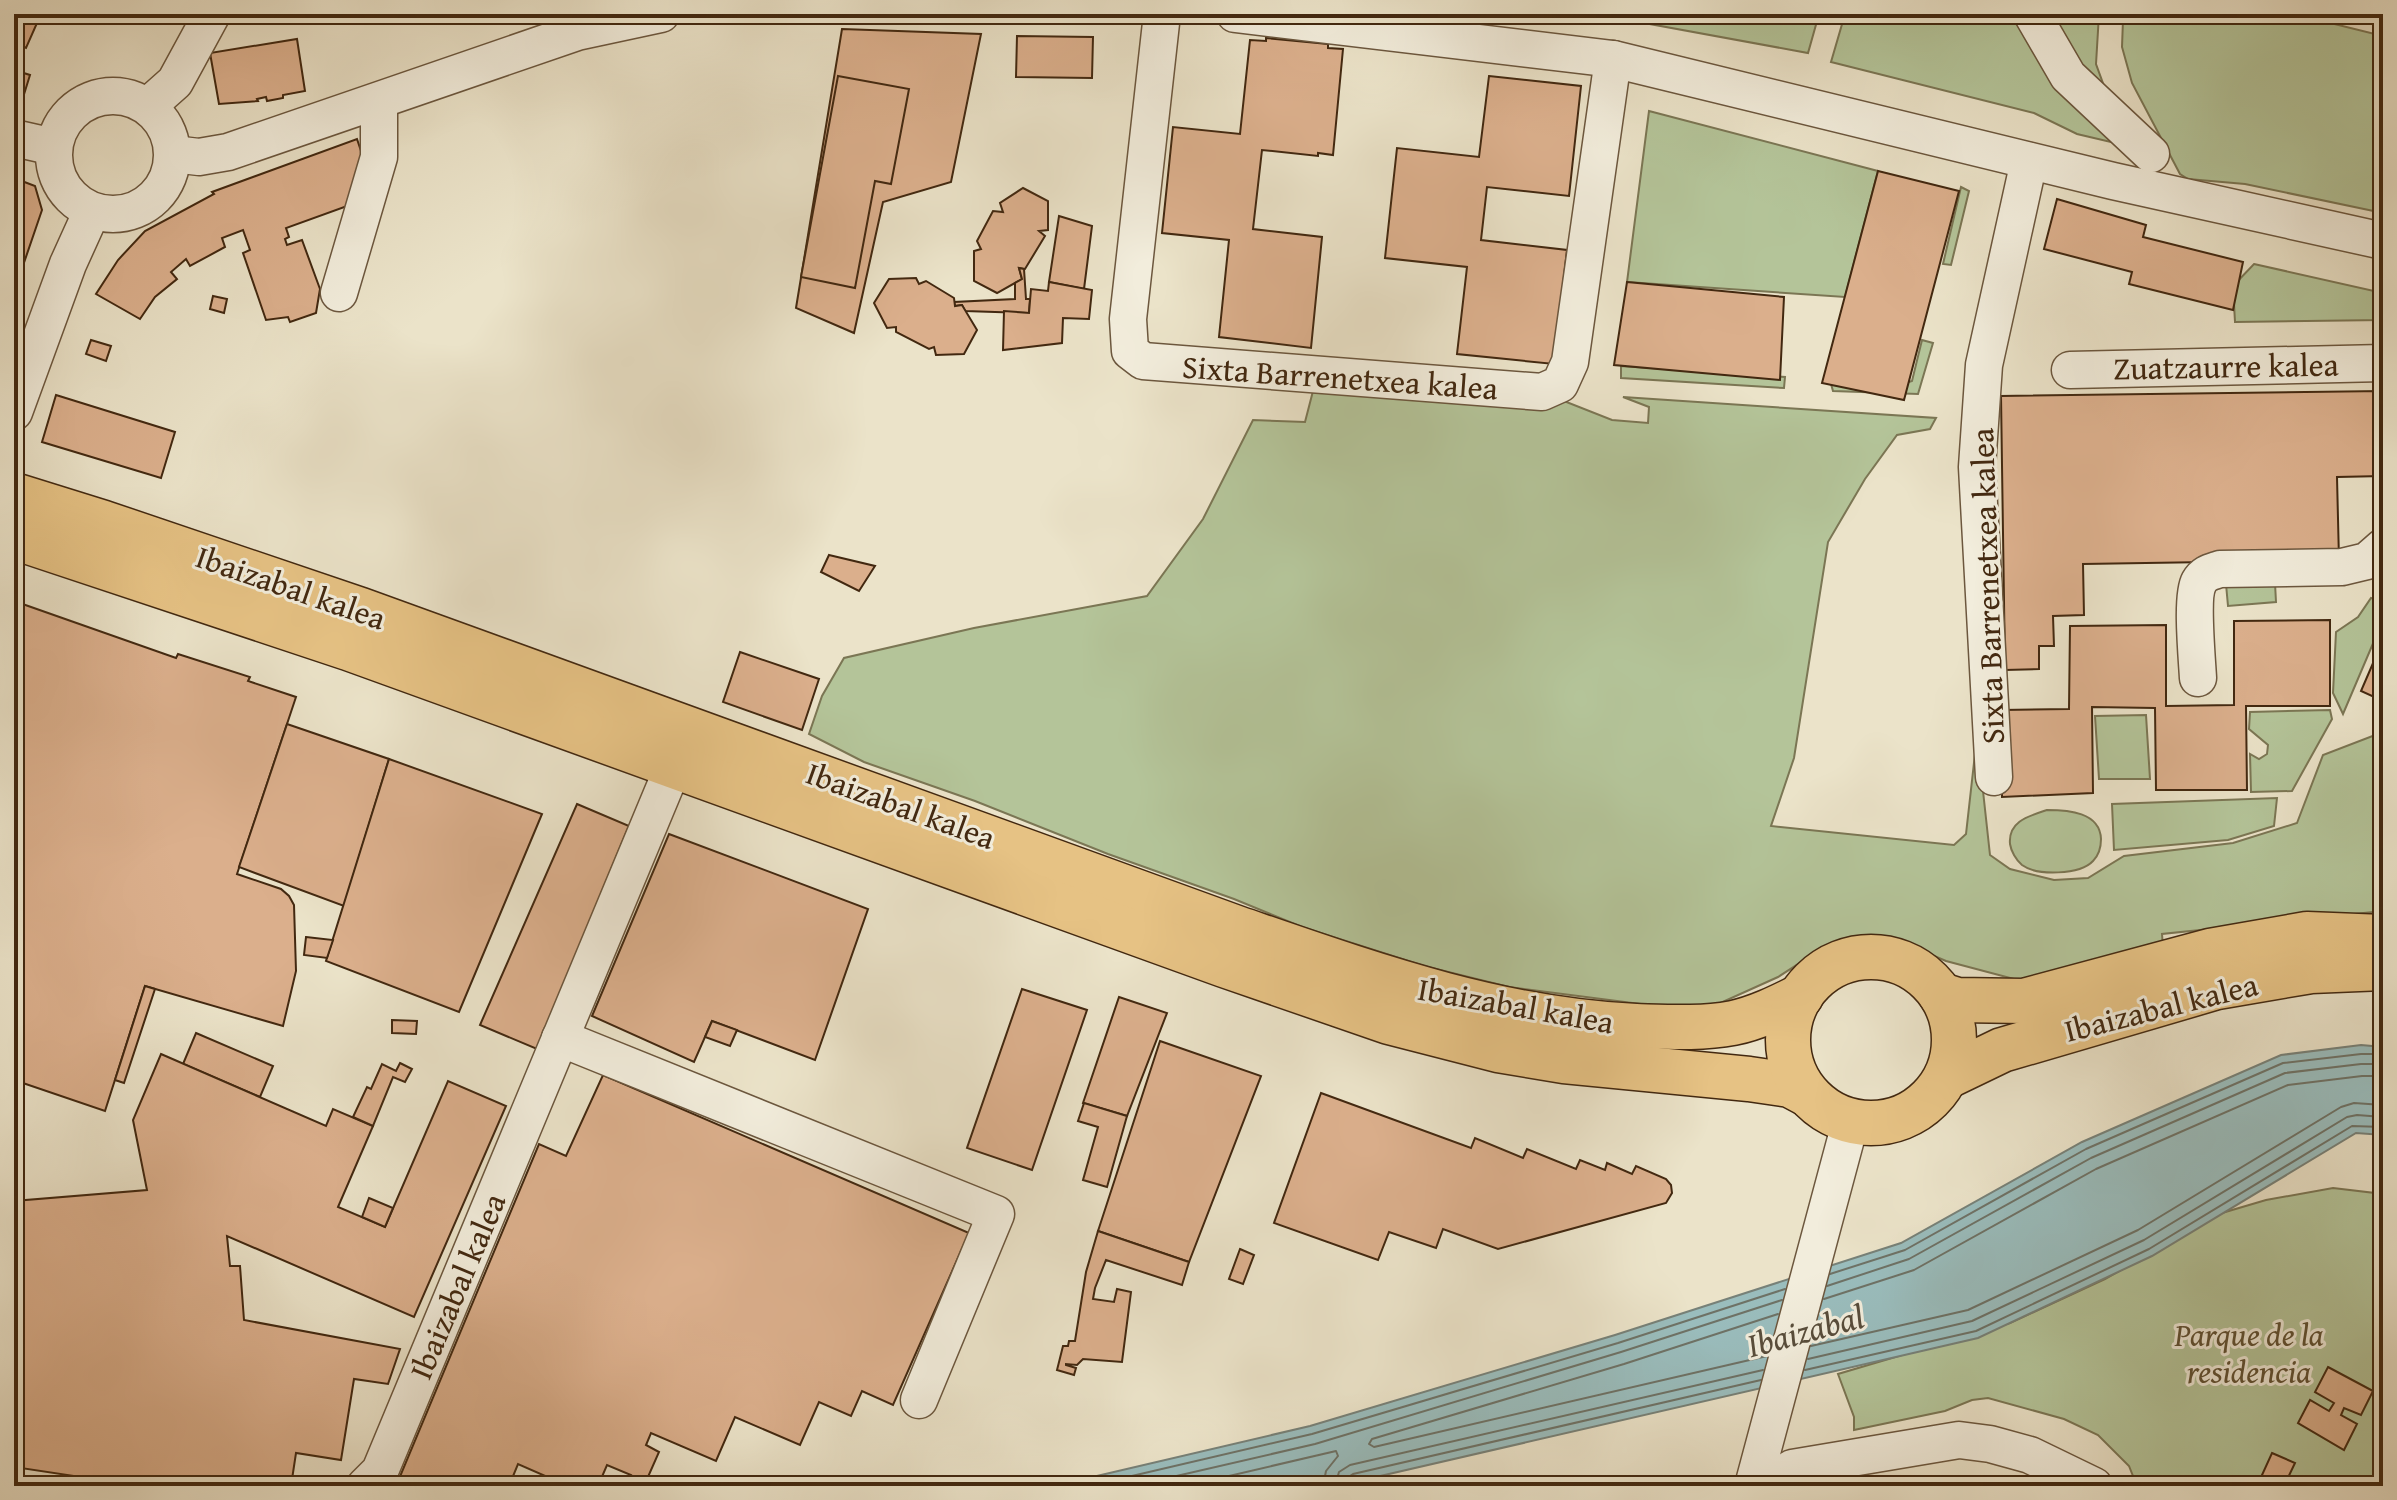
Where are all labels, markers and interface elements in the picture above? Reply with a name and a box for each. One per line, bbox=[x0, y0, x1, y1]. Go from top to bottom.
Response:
street label: Zuatzaurre kalea bbox=[2113, 341, 2339, 391]
street label: Sixta Barrenetxea kalea bbox=[1181, 343, 1499, 411]
street label: Sixta Barrenetxea kalea bbox=[1958, 427, 2016, 745]
street label: Ibaizabal kalea bbox=[190, 533, 392, 641]
street label: Ibaizabal kalea bbox=[800, 749, 1002, 861]
street label: Ibaizabal kalea bbox=[2059, 960, 2263, 1054]
street label: Ibaizabal kalea bbox=[1414, 965, 1618, 1045]
street label: Ibaizabal kalea bbox=[397, 1186, 517, 1386]
water label: Ibaizabal bbox=[1741, 1291, 1869, 1369]
park label: Parque de la residencia bbox=[2173, 1311, 2324, 1395]

